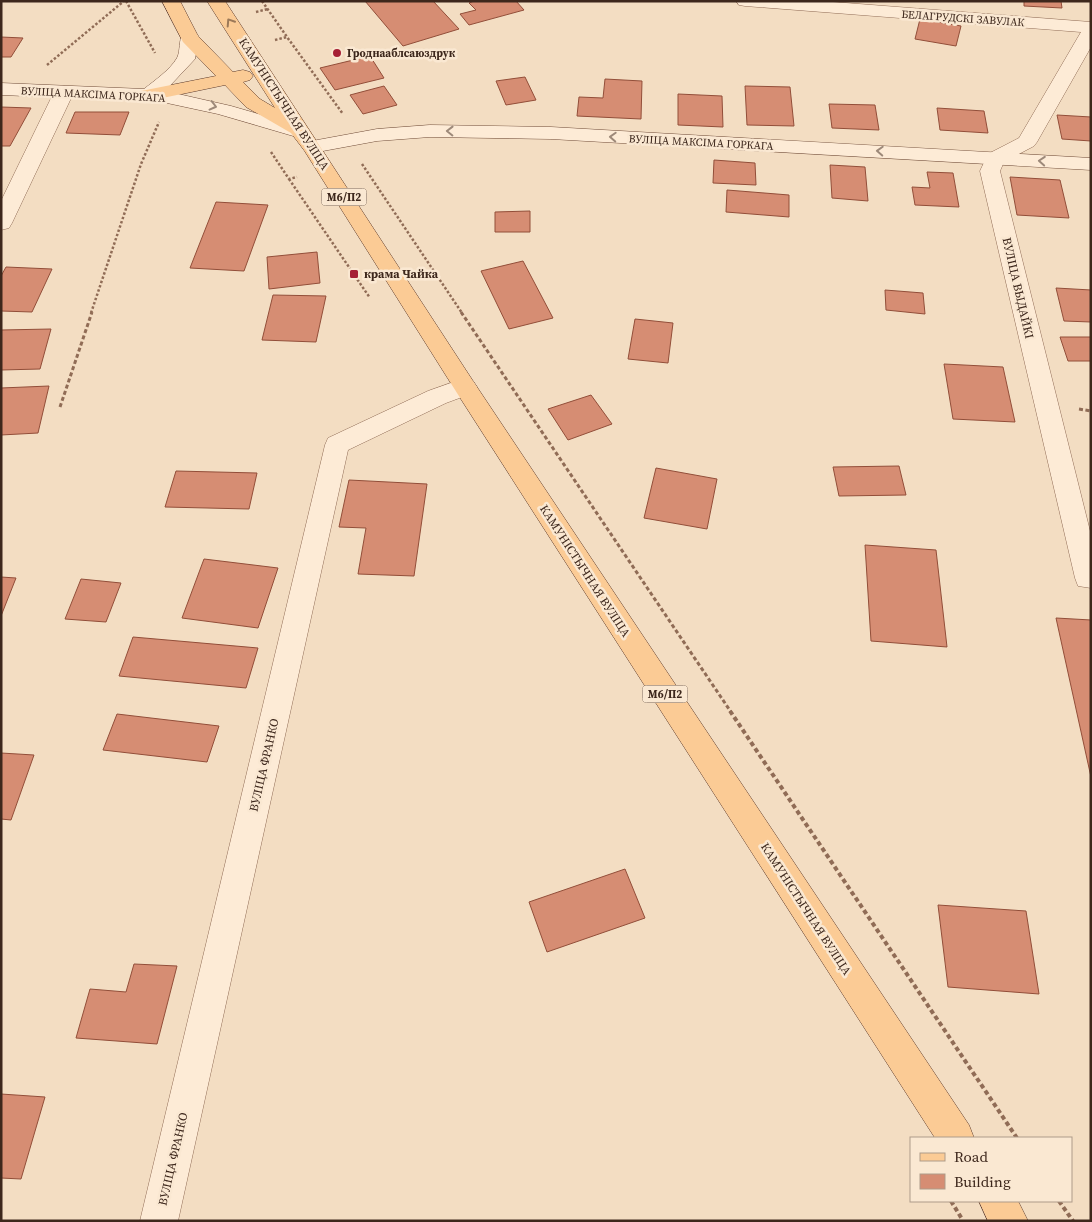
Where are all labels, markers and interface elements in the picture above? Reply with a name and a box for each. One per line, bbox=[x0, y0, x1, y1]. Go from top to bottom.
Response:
street label: БЕЛАГРУДСКІ ЗАВУЛАК bbox=[901, 7, 1026, 30]
one-way arrow bbox=[226, 18, 236, 27]
street label: КАМУНІСТЫЧНАЯ ВУЛІЦА bbox=[235, 35, 333, 173]
place label: Гроднааблсаюздрук bbox=[347, 46, 456, 61]
marker: Гроднааблсаюздрук bbox=[331, 47, 343, 59]
street label: ВУЛІЦА МАКСІМА ГОРКАГА bbox=[20, 83, 166, 106]
one-way arrow bbox=[208, 100, 217, 111]
one-way arrow bbox=[446, 126, 454, 136]
one-way arrow bbox=[609, 131, 617, 142]
street label: ВУЛІЦА МАКСІМА ГОРКАГА bbox=[628, 131, 774, 154]
one-way arrow bbox=[876, 146, 884, 157]
one-way arrow bbox=[1038, 155, 1046, 166]
road number: М6/П2 bbox=[322, 188, 366, 206]
street label: ВУЛІЦА ВЫДАЙКІ bbox=[999, 236, 1037, 340]
place label: крама Чайка bbox=[364, 266, 439, 282]
marker: крама Чайка bbox=[348, 268, 360, 280]
street label: КАМУНІСТЫЧНАЯ ВУЛІЦА bbox=[536, 502, 634, 640]
road number: М6/П2 bbox=[642, 686, 688, 702]
street label: ВУЛІЦА ФРАНКО bbox=[245, 717, 283, 813]
street label: КАМУНІСТЫЧНАЯ ВУЛІЦА bbox=[757, 840, 855, 978]
street label: ВУЛІЦА ФРАНКО bbox=[154, 1111, 192, 1207]
legend bbox=[910, 1137, 1072, 1202]
text: Road bbox=[954, 1146, 988, 1167]
text: Building bbox=[954, 1171, 1011, 1192]

